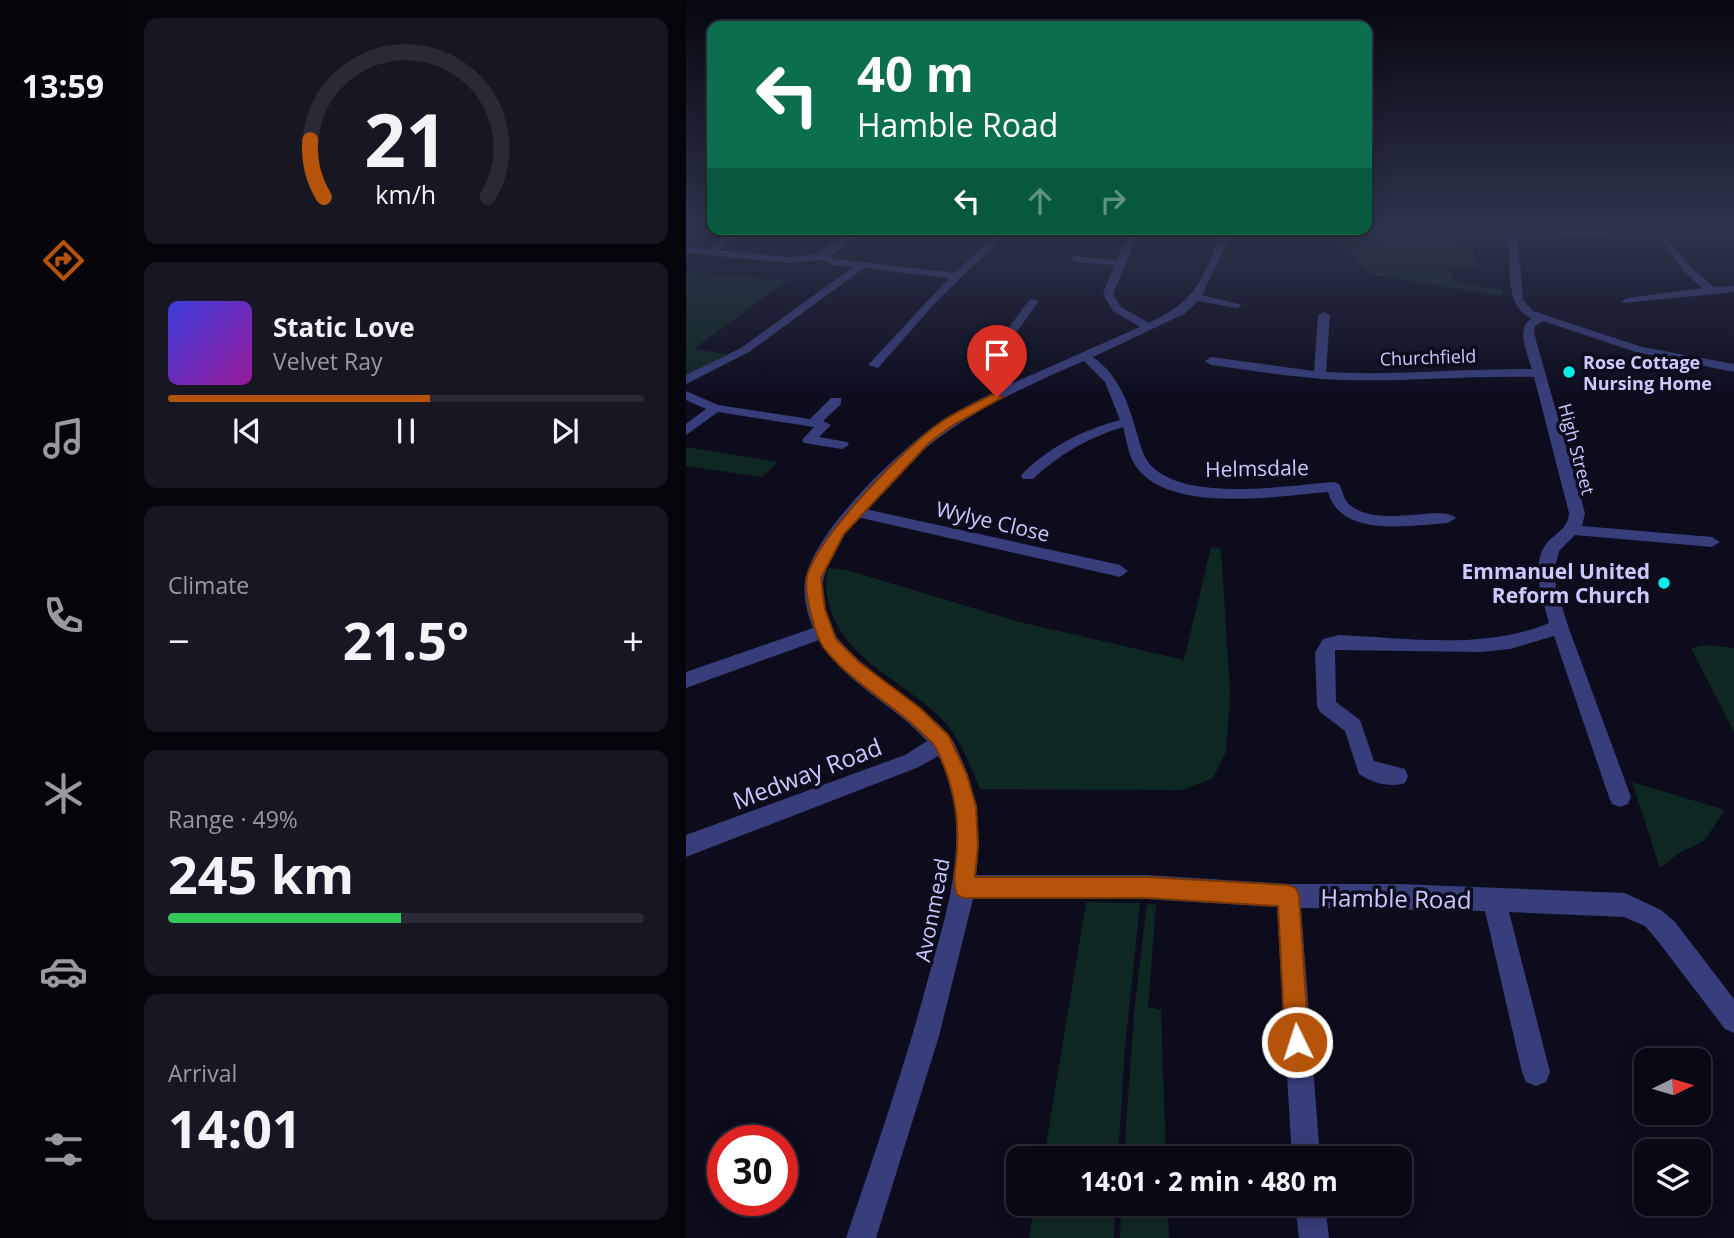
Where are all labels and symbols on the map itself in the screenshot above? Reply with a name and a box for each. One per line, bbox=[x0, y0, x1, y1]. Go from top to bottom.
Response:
pin bbox=[967, 325, 1027, 397]
street label: Churchfield bbox=[1379, 343, 1477, 371]
place label: Rose Cottage Nursing Home bbox=[1583, 350, 1712, 395]
marker: Rose Cottage Nursing Home bbox=[1561, 364, 1577, 380]
street label: High Street bbox=[1553, 401, 1601, 497]
street label: Helmsdale bbox=[1205, 453, 1309, 483]
street label: Wylye Close bbox=[933, 494, 1053, 548]
place label: Emmanuel United Reform Church bbox=[1462, 557, 1650, 609]
marker: Emmanuel United Reform Church bbox=[1656, 575, 1672, 591]
street label: Medway Road bbox=[728, 729, 886, 817]
street label: Avonmead bbox=[908, 856, 956, 964]
street label: Hamble Road bbox=[1320, 880, 1472, 916]
position arrow bbox=[1260, 1005, 1334, 1079]
north arrow bbox=[1634, 1048, 1712, 1125]
speed limit sign: 30 bbox=[707, 1125, 798, 1216]

